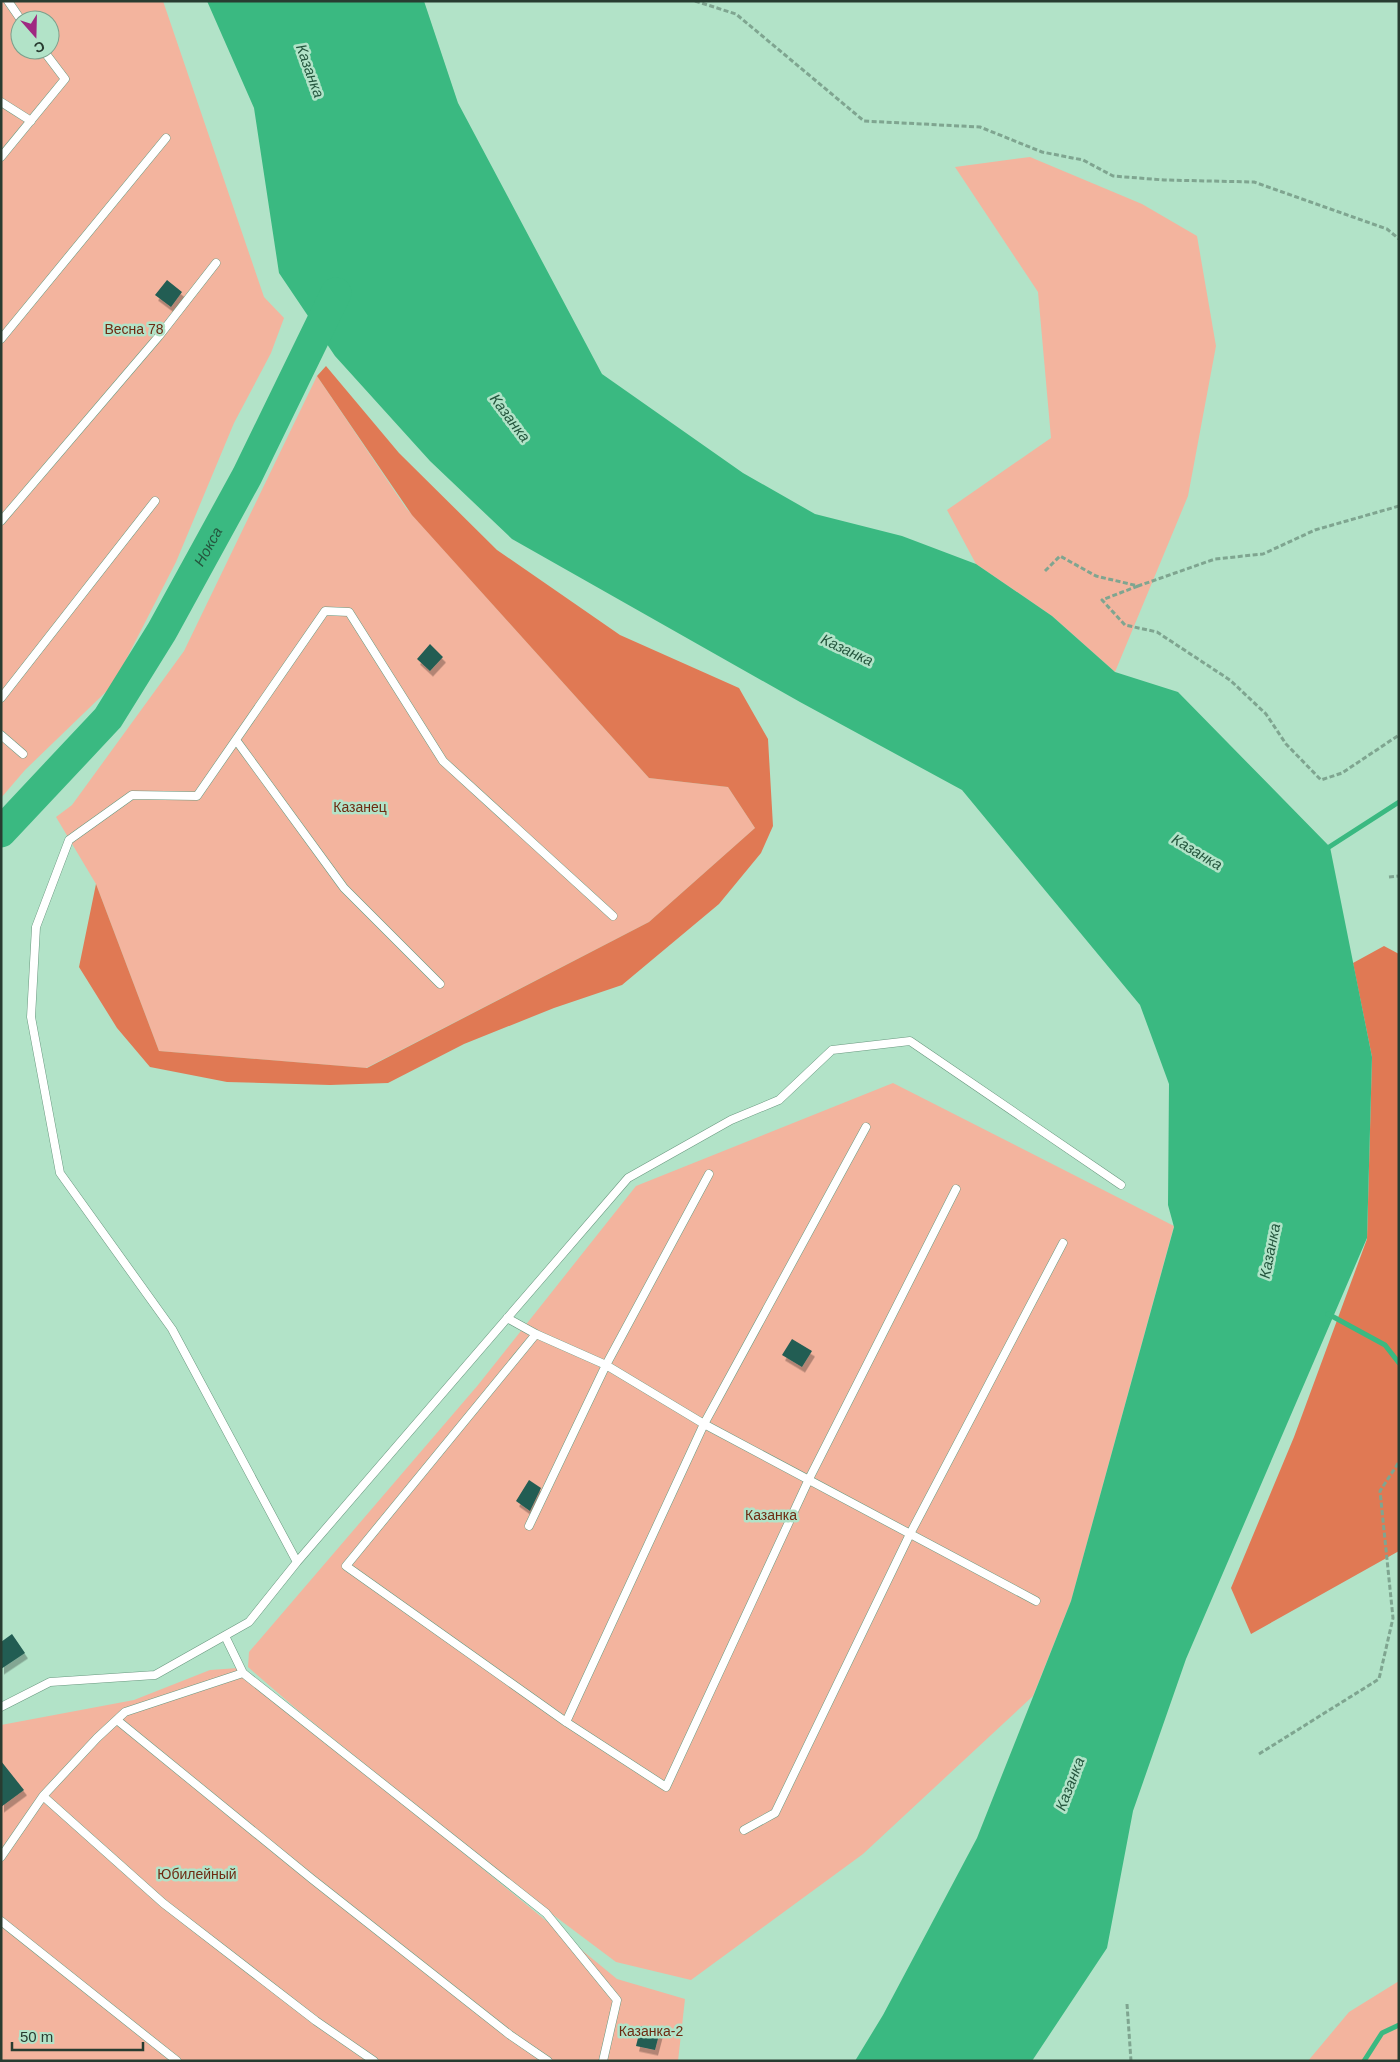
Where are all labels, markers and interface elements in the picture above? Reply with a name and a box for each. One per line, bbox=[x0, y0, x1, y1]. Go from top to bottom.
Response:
north arrow bbox=[10, 10, 60, 60]
text: С bbox=[32, 38, 47, 56]
water label: Казанка bbox=[293, 42, 328, 100]
park label: Весна 78 bbox=[104, 321, 164, 337]
water label: Казанка bbox=[487, 390, 534, 445]
water label: Нокса bbox=[190, 524, 225, 569]
water label: Казанка bbox=[818, 630, 876, 669]
park label: Казанец bbox=[333, 799, 387, 815]
water label: Казанка bbox=[1169, 830, 1226, 873]
water label: Казанка bbox=[1256, 1222, 1283, 1280]
park label: Казанка bbox=[745, 1507, 797, 1523]
water label: Казанка bbox=[1052, 1755, 1087, 1813]
park label: Юбилейный bbox=[157, 1866, 237, 1882]
scale bar bbox=[12, 2020, 144, 2052]
park label: Казанка-2 bbox=[619, 2023, 683, 2039]
text: 50 m bbox=[20, 2028, 53, 2045]

